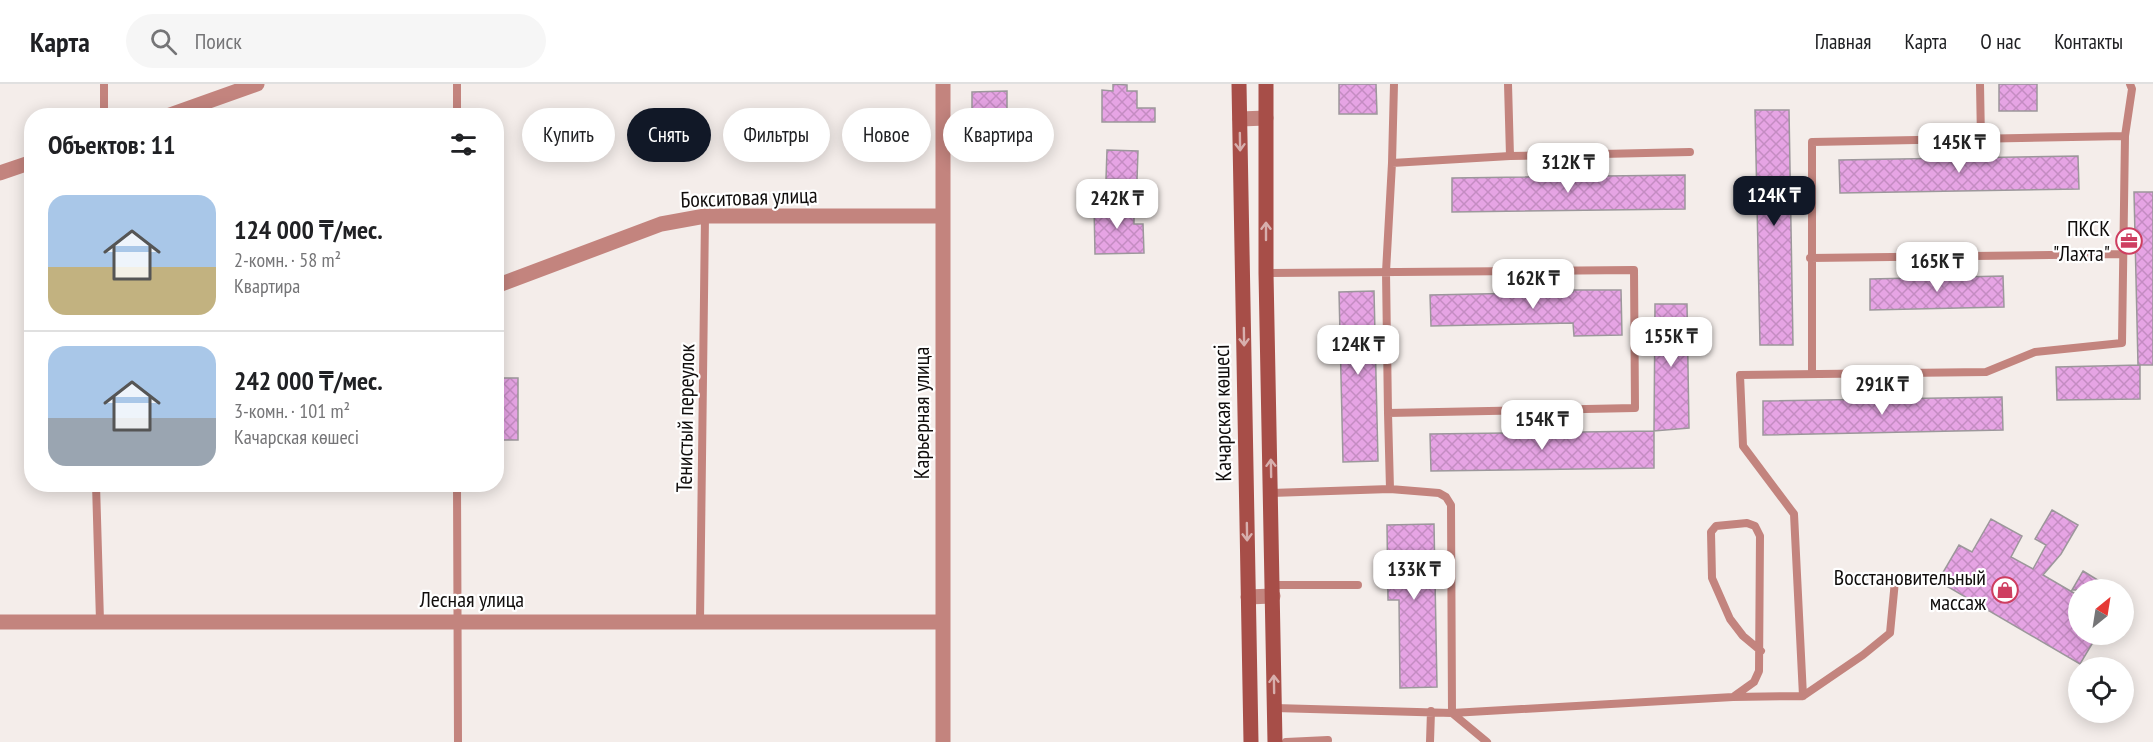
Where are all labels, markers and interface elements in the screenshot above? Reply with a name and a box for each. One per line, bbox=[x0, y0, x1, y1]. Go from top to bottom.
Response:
search box bbox=[126, 14, 546, 68]
text: Карта bbox=[30, 23, 90, 60]
icon: search bbox=[147, 25, 180, 58]
text: Поиск bbox=[195, 27, 242, 55]
text: Главная bbox=[1815, 28, 1871, 55]
text: Карта bbox=[1904, 28, 1947, 55]
text: О нас bbox=[1980, 28, 2021, 55]
text: Контакты bbox=[2054, 28, 2123, 55]
chip: Купить bbox=[522, 108, 615, 162]
chip: Снять bbox=[627, 108, 711, 162]
chip: Фильтры bbox=[723, 108, 830, 162]
chip: Новое bbox=[842, 108, 931, 162]
chip: Квартира bbox=[943, 108, 1054, 162]
pin: 145K ₸ bbox=[1910, 123, 2008, 174]
text: Объектов: 11 bbox=[48, 128, 175, 161]
icon: filters bbox=[447, 128, 480, 161]
text: 145K ₸ bbox=[1932, 129, 1986, 155]
one-way arrow bbox=[1234, 132, 1246, 152]
pin: 312K ₸ bbox=[1519, 143, 1617, 194]
text: 312K ₸ bbox=[1541, 149, 1595, 175]
pin: 124K ₸ bbox=[1725, 176, 1823, 227]
pin: 242K ₸ bbox=[1068, 179, 1166, 230]
street label: Бокситовая улица bbox=[680, 181, 818, 213]
text: 124K ₸ bbox=[1747, 182, 1801, 208]
text: 242K ₸ bbox=[1090, 185, 1144, 211]
text: 124 000 ₸/мес. bbox=[234, 213, 383, 246]
place label: ПКСК "Лахта" bbox=[2053, 214, 2110, 267]
icon: home bbox=[96, 219, 168, 291]
one-way arrow bbox=[1260, 221, 1272, 241]
office icon: ПКСК "Лахта" bbox=[2114, 226, 2144, 256]
pin: 165K ₸ bbox=[1888, 242, 1986, 293]
text: 2-комн. · 58 m² bbox=[234, 247, 341, 273]
text: 165K ₸ bbox=[1910, 248, 1964, 274]
pin: 162K ₸ bbox=[1484, 259, 1582, 310]
text: 162K ₸ bbox=[1506, 265, 1560, 291]
text: Квартира bbox=[234, 273, 300, 299]
pin: 155K ₸ bbox=[1622, 317, 1720, 368]
text: 155K ₸ bbox=[1644, 323, 1698, 349]
pin: 124K ₸ bbox=[1309, 325, 1407, 376]
one-way arrow bbox=[1238, 327, 1249, 347]
text: 124K ₸ bbox=[1331, 331, 1385, 357]
street label: Тенистый переулок bbox=[670, 343, 700, 492]
street label: Качарская көшесі bbox=[1207, 344, 1237, 482]
street label: Карьерная улица bbox=[907, 347, 935, 479]
text: 242 000 ₸/мес. bbox=[234, 364, 383, 397]
pin: 291K ₸ bbox=[1833, 365, 1931, 416]
icon: home bbox=[96, 370, 168, 442]
text: 291K ₸ bbox=[1855, 371, 1909, 397]
text: 3-комн. · 101 m² bbox=[234, 398, 350, 424]
pin: 154K ₸ bbox=[1493, 400, 1591, 451]
text: 154K ₸ bbox=[1515, 406, 1569, 432]
text: Качарская көшесі bbox=[234, 424, 359, 450]
one-way arrow bbox=[1265, 458, 1277, 478]
one-way arrow bbox=[1241, 522, 1253, 542]
pin: 133K ₸ bbox=[1365, 550, 1463, 601]
text: 133K ₸ bbox=[1387, 556, 1441, 582]
place label: Восстановительный массаж bbox=[1834, 563, 1986, 616]
shop icon: Восстановительный массаж bbox=[1990, 575, 2020, 605]
north arrow bbox=[2068, 579, 2134, 645]
map controls bbox=[2068, 579, 2134, 723]
street label: Лесная улица bbox=[419, 585, 524, 613]
button: locate bbox=[2068, 657, 2134, 723]
one-way arrow bbox=[1268, 674, 1280, 694]

